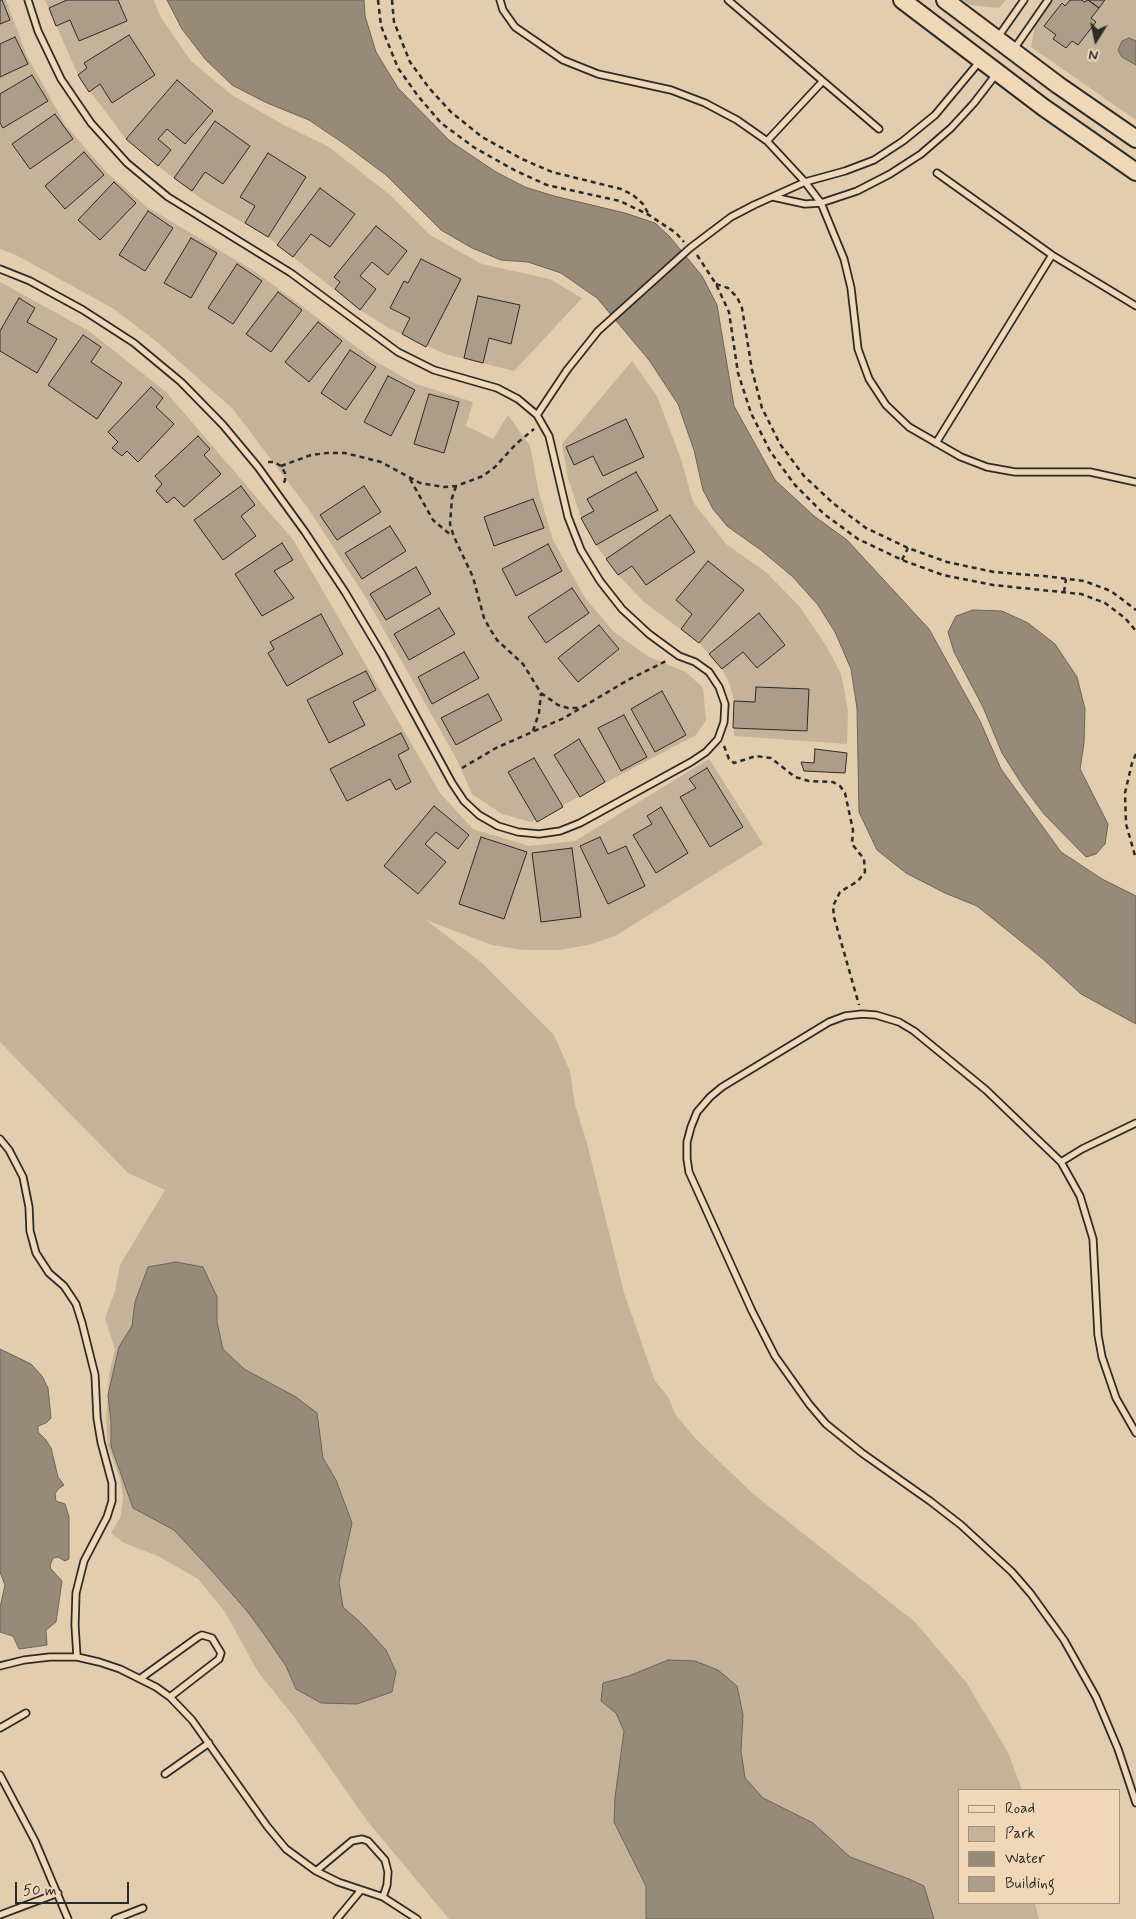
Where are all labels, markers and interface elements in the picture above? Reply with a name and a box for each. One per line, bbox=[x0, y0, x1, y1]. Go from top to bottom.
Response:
north arrow bbox=[1071, 15, 1121, 65]
text: N bbox=[1087, 45, 1100, 64]
legend bbox=[958, 1789, 1121, 1904]
text: Road bbox=[1005, 1799, 1035, 1819]
text: Park bbox=[1005, 1824, 1035, 1844]
text: Water bbox=[1005, 1849, 1045, 1869]
scale bar bbox=[18, 1872, 131, 1904]
text: Building bbox=[1005, 1874, 1055, 1894]
text: 50 m bbox=[23, 1881, 57, 1901]

